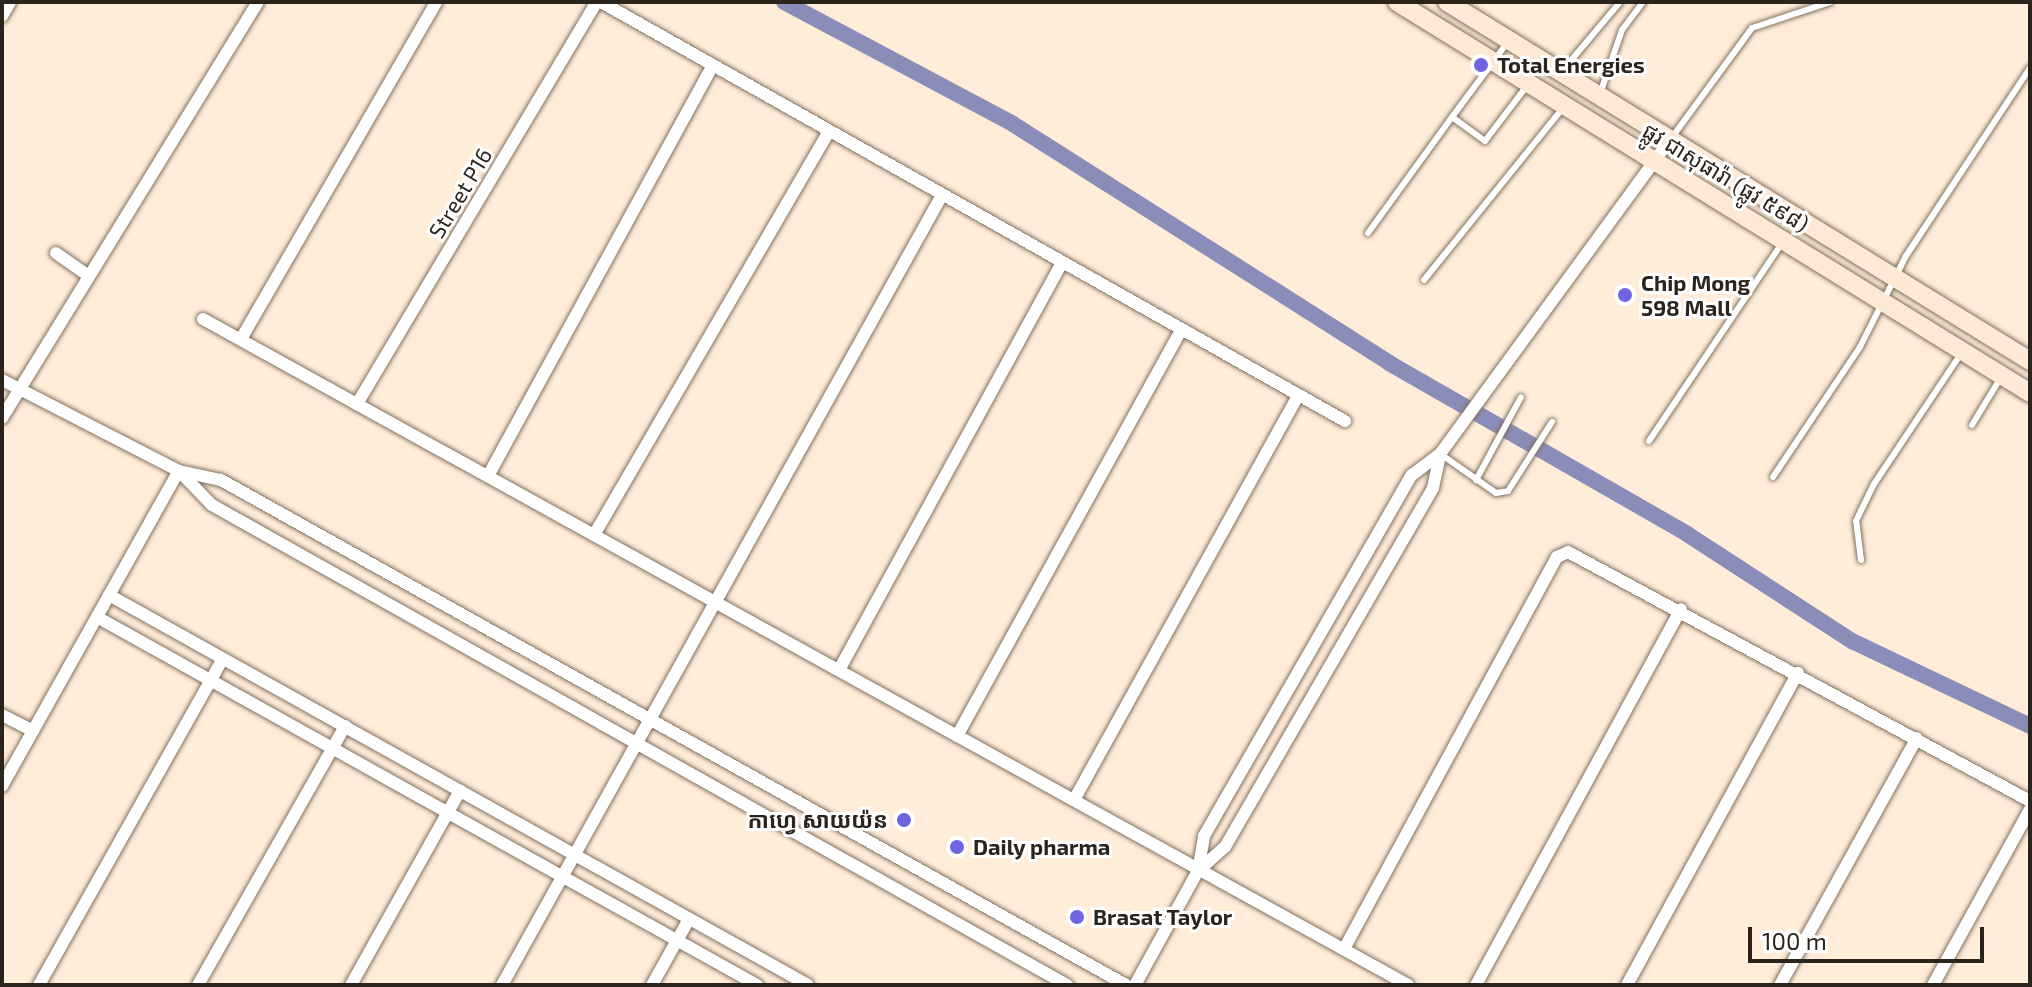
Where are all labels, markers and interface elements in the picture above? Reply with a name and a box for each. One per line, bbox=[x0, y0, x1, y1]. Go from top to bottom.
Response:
place label: Total Energies bbox=[1497, 52, 1645, 78]
marker: Total Energies bbox=[1472, 56, 1490, 74]
street label: ផ្លូវ ជាសុផារ៉ា (ផ្លូវ ៥៩៨) bbox=[1638, 117, 1814, 237]
street label: Street P16 bbox=[423, 143, 497, 243]
place label: Chip Mong 598 Mall bbox=[1641, 269, 1750, 320]
marker: Chip Mong 598 Mall bbox=[1616, 286, 1634, 304]
place label: កាហ្វេ សាយយ៉ន bbox=[748, 807, 888, 833]
marker: កាហ្វេ សាយយ៉ន bbox=[895, 811, 913, 829]
place label: Daily pharma bbox=[973, 834, 1111, 860]
marker: Daily pharma bbox=[948, 838, 966, 856]
place label: Brasat Taylor bbox=[1093, 904, 1233, 930]
marker: Brasat Taylor bbox=[1068, 908, 1086, 926]
scale bar bbox=[1752, 911, 1988, 961]
text: 100 m bbox=[1762, 926, 1827, 955]

